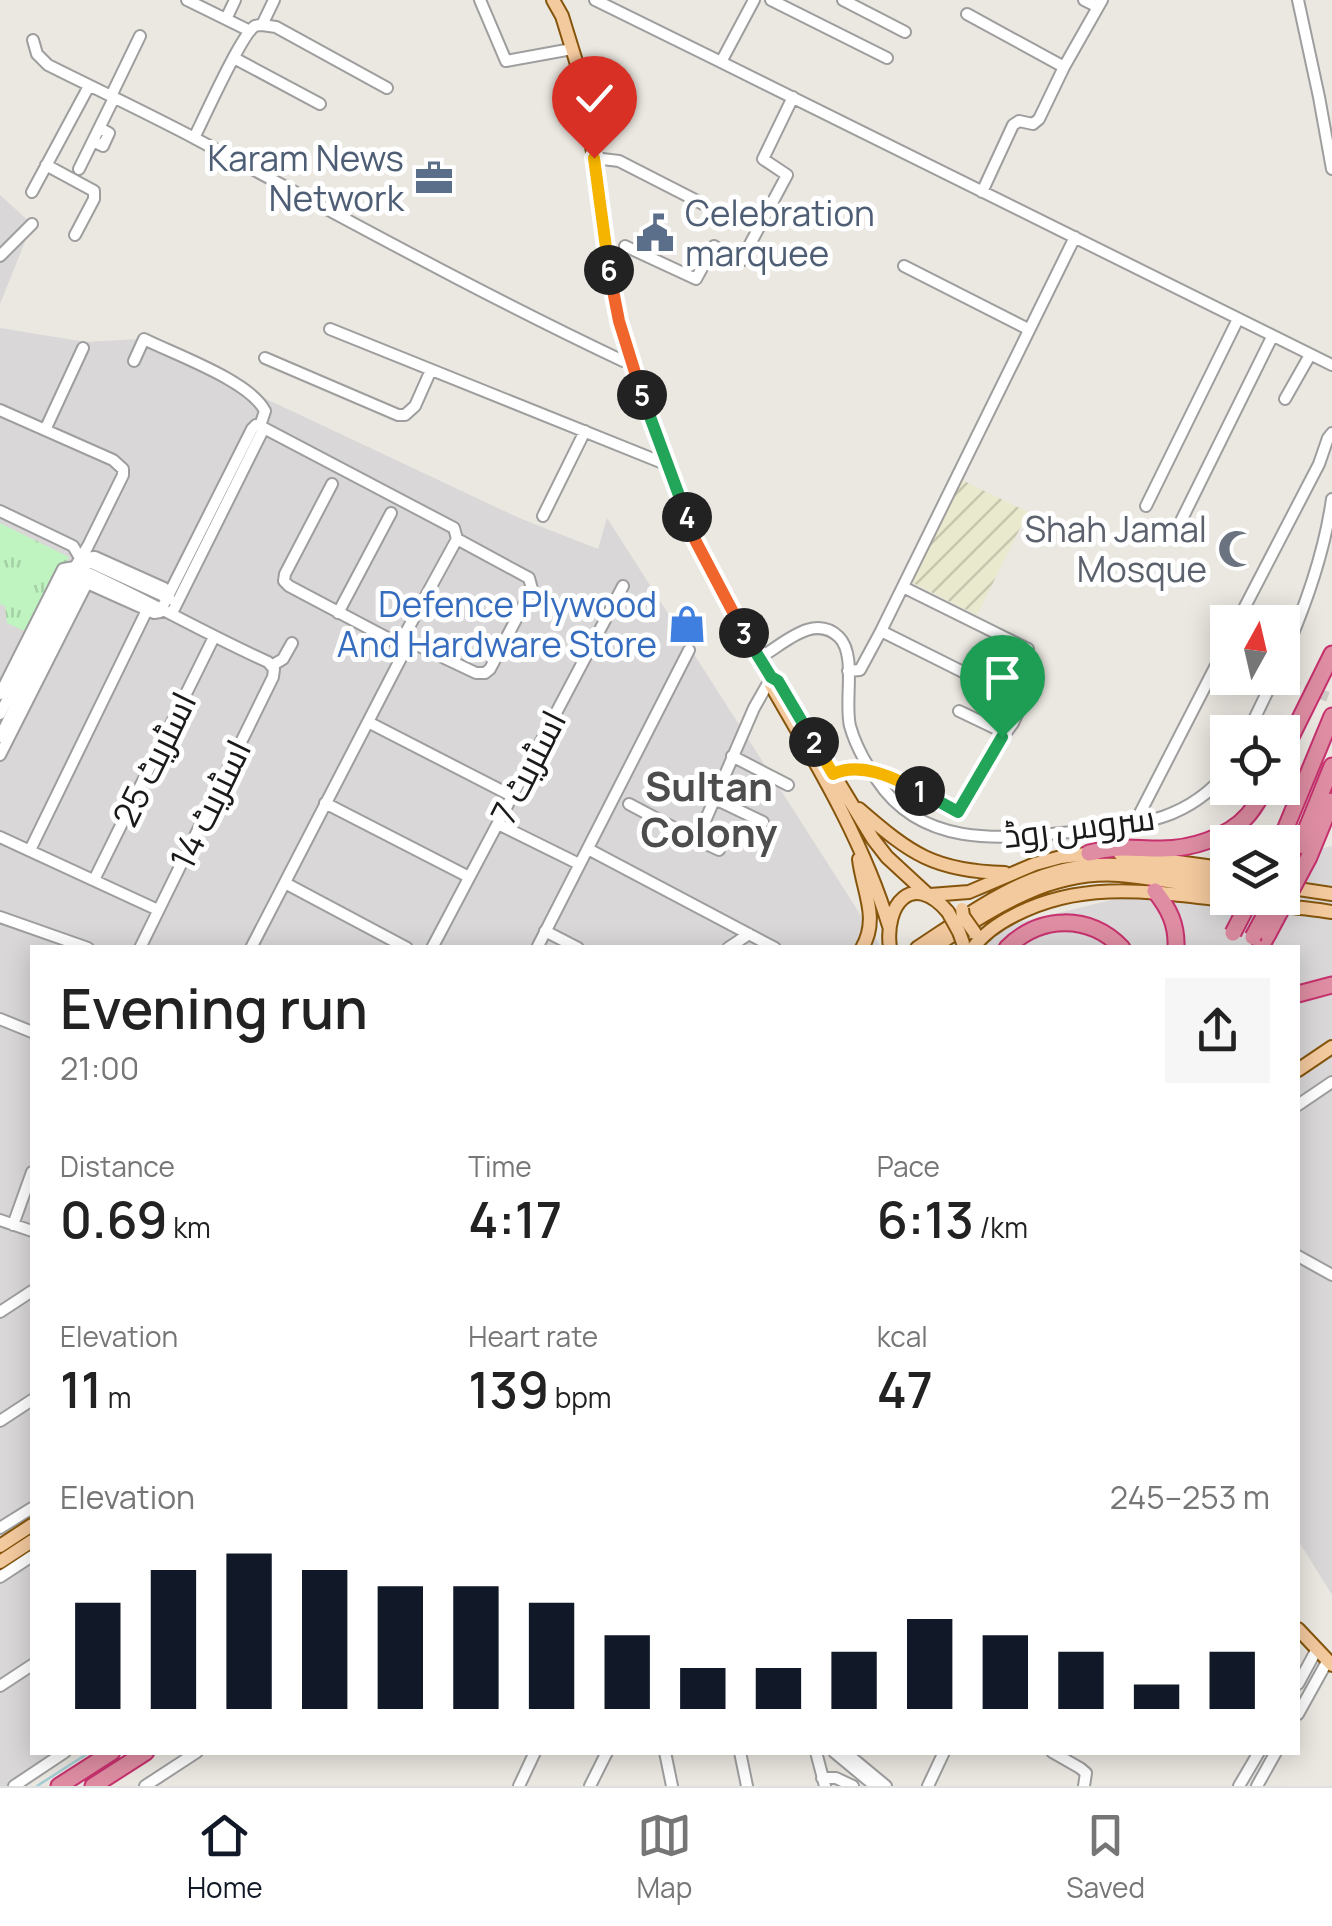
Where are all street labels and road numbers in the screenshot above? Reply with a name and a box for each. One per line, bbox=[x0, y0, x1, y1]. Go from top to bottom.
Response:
street label: اسٹریٹ 25 bbox=[101, 684, 207, 834]
street label: اسٹریٹ 7 bbox=[479, 702, 577, 832]
street label: اسٹریٹ 14 bbox=[158, 731, 262, 877]
street label: سروس روڈ bbox=[1000, 793, 1158, 859]

